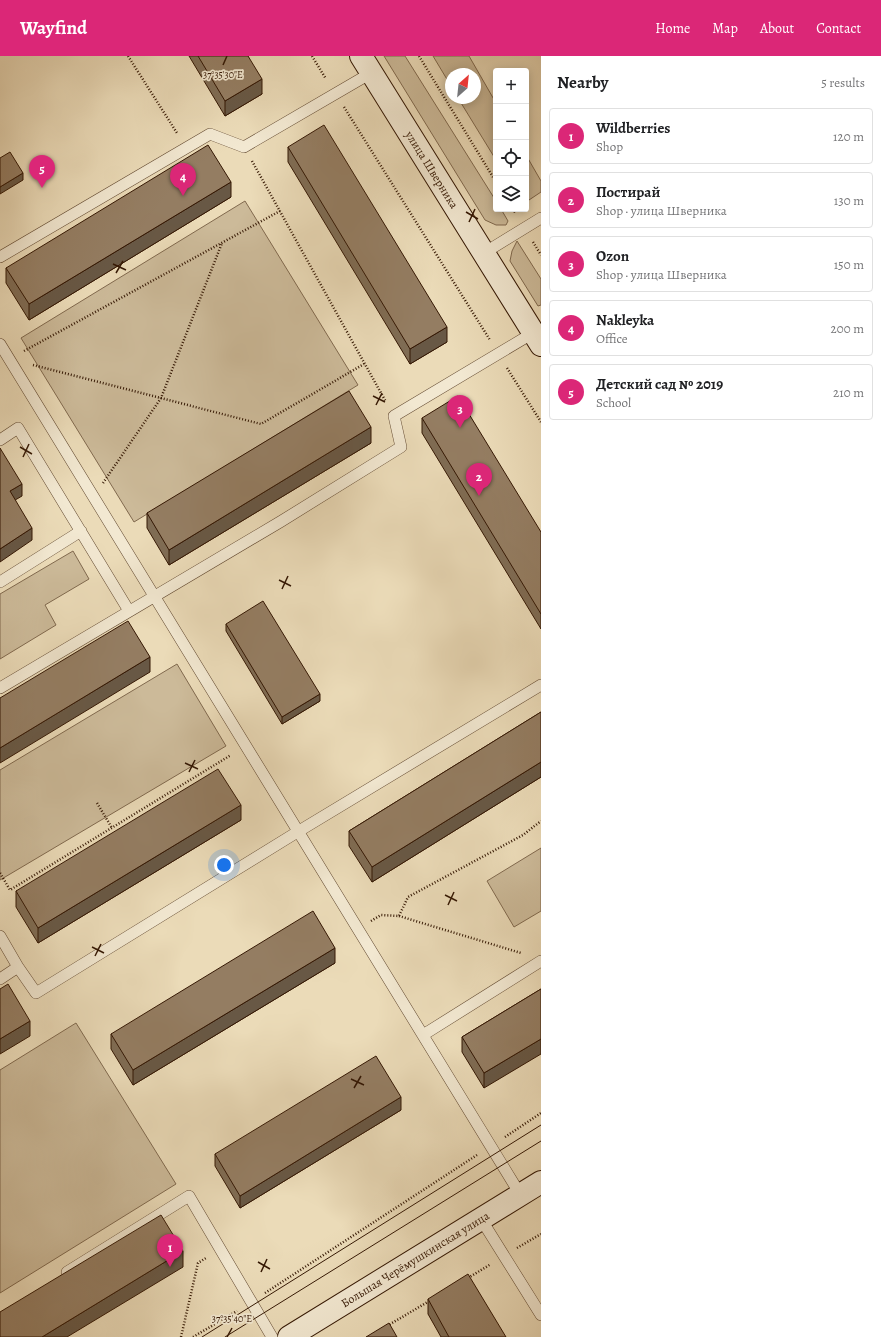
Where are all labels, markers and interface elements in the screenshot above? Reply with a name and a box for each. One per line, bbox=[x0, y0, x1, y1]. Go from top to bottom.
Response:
text: Wayfind bbox=[20, 15, 87, 41]
text: Home bbox=[655, 19, 690, 38]
text: Map bbox=[712, 19, 738, 38]
text: About bbox=[760, 19, 794, 38]
text: Contact bbox=[816, 19, 861, 38]
text: 37°35'30"E bbox=[203, 68, 243, 81]
north arrow bbox=[445, 68, 481, 104]
map controls bbox=[493, 68, 529, 212]
button: + bbox=[493, 68, 529, 104]
text: Nearby bbox=[557, 71, 608, 94]
text: 5 results bbox=[821, 74, 865, 91]
button: − bbox=[493, 104, 529, 140]
text: Wildberries bbox=[596, 118, 670, 138]
street label: улица Шверника bbox=[401, 127, 462, 212]
text: 1 bbox=[569, 128, 573, 145]
text: 120 m bbox=[833, 128, 864, 145]
text: Shop bbox=[596, 138, 623, 155]
button: locate bbox=[493, 140, 529, 176]
pin: 5 bbox=[29, 155, 55, 188]
pin: 4 bbox=[170, 163, 196, 196]
button: layers bbox=[493, 176, 529, 212]
text: Постирай bbox=[596, 182, 660, 202]
text: 2 bbox=[568, 192, 574, 209]
text: 130 m bbox=[834, 192, 864, 209]
text: Shop · улица Шверника bbox=[596, 202, 727, 219]
text: Ozon bbox=[596, 246, 629, 266]
text: 3 bbox=[568, 256, 574, 273]
text: 150 m bbox=[834, 256, 864, 273]
text: Shop · улица Шверника bbox=[596, 266, 727, 283]
text: Nakleyka bbox=[596, 310, 654, 330]
text: 4 bbox=[568, 320, 574, 337]
text: 200 m bbox=[831, 320, 864, 337]
text: Office bbox=[596, 330, 628, 347]
text: Детский сад № 2019 bbox=[596, 374, 723, 394]
text: 5 bbox=[568, 384, 574, 401]
text: 210 m bbox=[833, 384, 864, 401]
text: School bbox=[596, 394, 631, 411]
pin: 3 bbox=[447, 395, 473, 428]
pin: 2 bbox=[466, 463, 492, 496]
your location bbox=[214, 855, 234, 875]
street label: Большая Черёмушкинская улица bbox=[338, 1208, 493, 1311]
pin: 1 bbox=[157, 1234, 183, 1267]
text: 37°35'40"E bbox=[212, 1312, 252, 1325]

